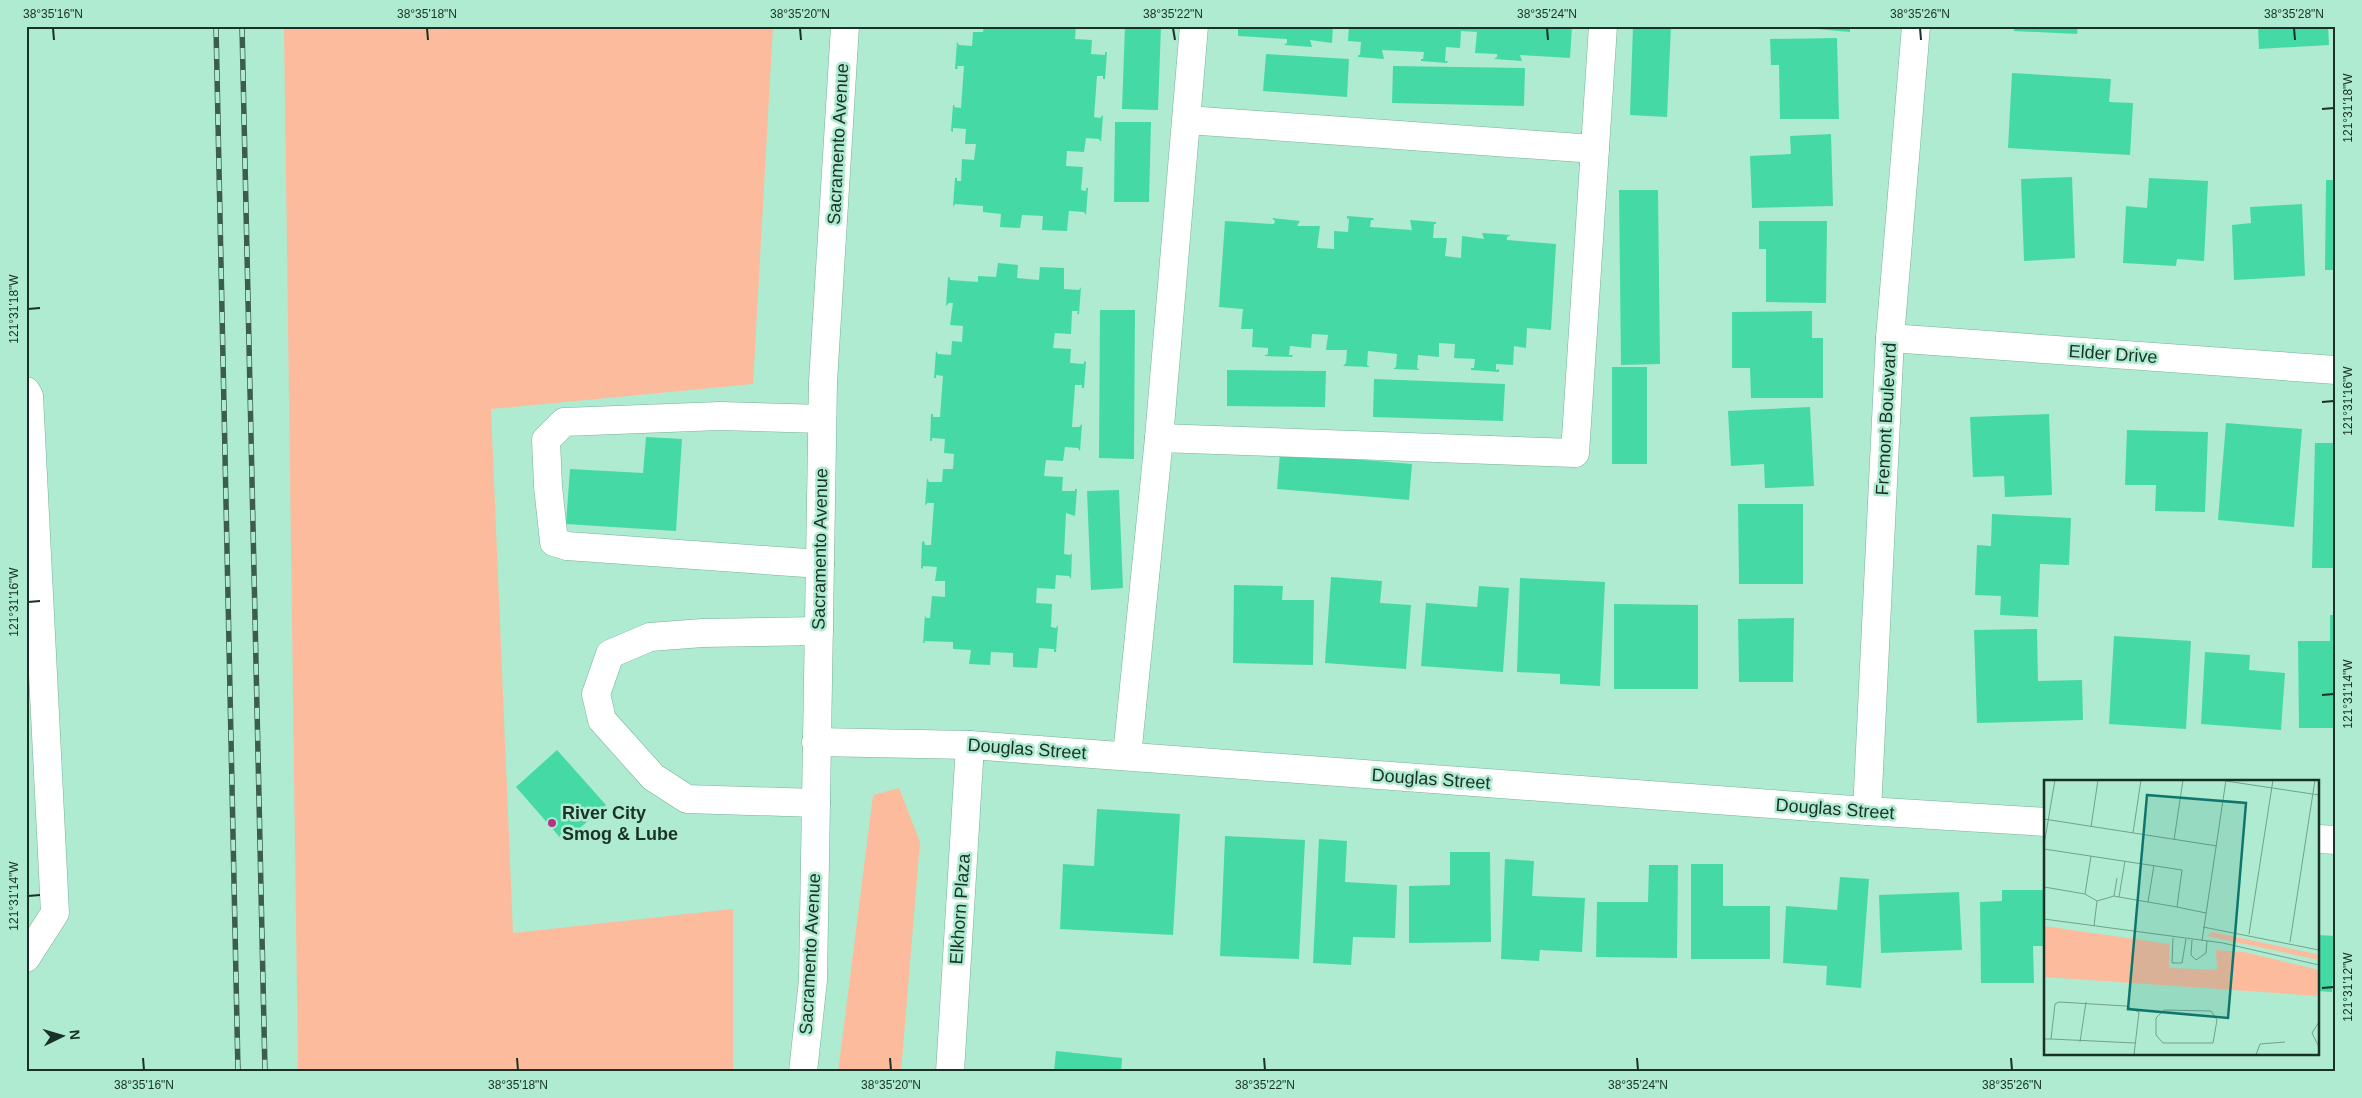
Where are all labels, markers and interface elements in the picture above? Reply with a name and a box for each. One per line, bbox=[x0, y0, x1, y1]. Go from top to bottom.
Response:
text: 38°35'16"N bbox=[23, 7, 83, 21]
text: 38°35'18"N bbox=[397, 7, 457, 21]
text: 38°35'20"N bbox=[770, 7, 830, 21]
text: 38°35'22"N bbox=[1143, 7, 1203, 21]
text: 38°35'24"N bbox=[1517, 7, 1577, 21]
text: 38°35'26"N bbox=[1890, 7, 1950, 21]
text: 38°35'28"N bbox=[2264, 7, 2324, 21]
street label: Sacramento Avenue bbox=[824, 63, 852, 225]
text: 121°31'18"W bbox=[2341, 73, 2355, 143]
text: 121°31'18"W bbox=[7, 274, 21, 344]
street label: Elder Drive bbox=[2068, 341, 2158, 367]
street label: Fremont Boulevard bbox=[1872, 342, 1900, 496]
text: 121°31'16"W bbox=[2341, 366, 2355, 436]
street label: Sacramento Avenue bbox=[809, 468, 831, 630]
text: 121°31'16"W bbox=[7, 567, 21, 637]
text: 121°31'14"W bbox=[2341, 659, 2355, 729]
street label: Douglas Street bbox=[967, 735, 1087, 763]
street label: Douglas Street bbox=[1371, 765, 1491, 793]
inset map bbox=[2044, 780, 2320, 1056]
street label: Douglas Street bbox=[1775, 795, 1895, 823]
place label: River City Smog & Lube bbox=[562, 803, 678, 844]
marker: River City Smog & Lube bbox=[546, 817, 558, 829]
street label: Elkhorn Plaza bbox=[946, 852, 974, 965]
text: 121°31'14"W bbox=[7, 861, 21, 931]
street label: Sacramento Avenue bbox=[796, 873, 824, 1035]
text: 121°31'12"W bbox=[2341, 952, 2355, 1022]
north arrow bbox=[38, 1010, 88, 1060]
text: N bbox=[67, 1029, 83, 1041]
text: 38°35'16"N bbox=[114, 1078, 174, 1092]
text: 38°35'18"N bbox=[488, 1078, 548, 1092]
text: 38°35'20"N bbox=[861, 1078, 921, 1092]
text: 38°35'22"N bbox=[1235, 1078, 1295, 1092]
text: 38°35'24"N bbox=[1608, 1078, 1668, 1092]
text: 38°35'26"N bbox=[1982, 1078, 2042, 1092]

